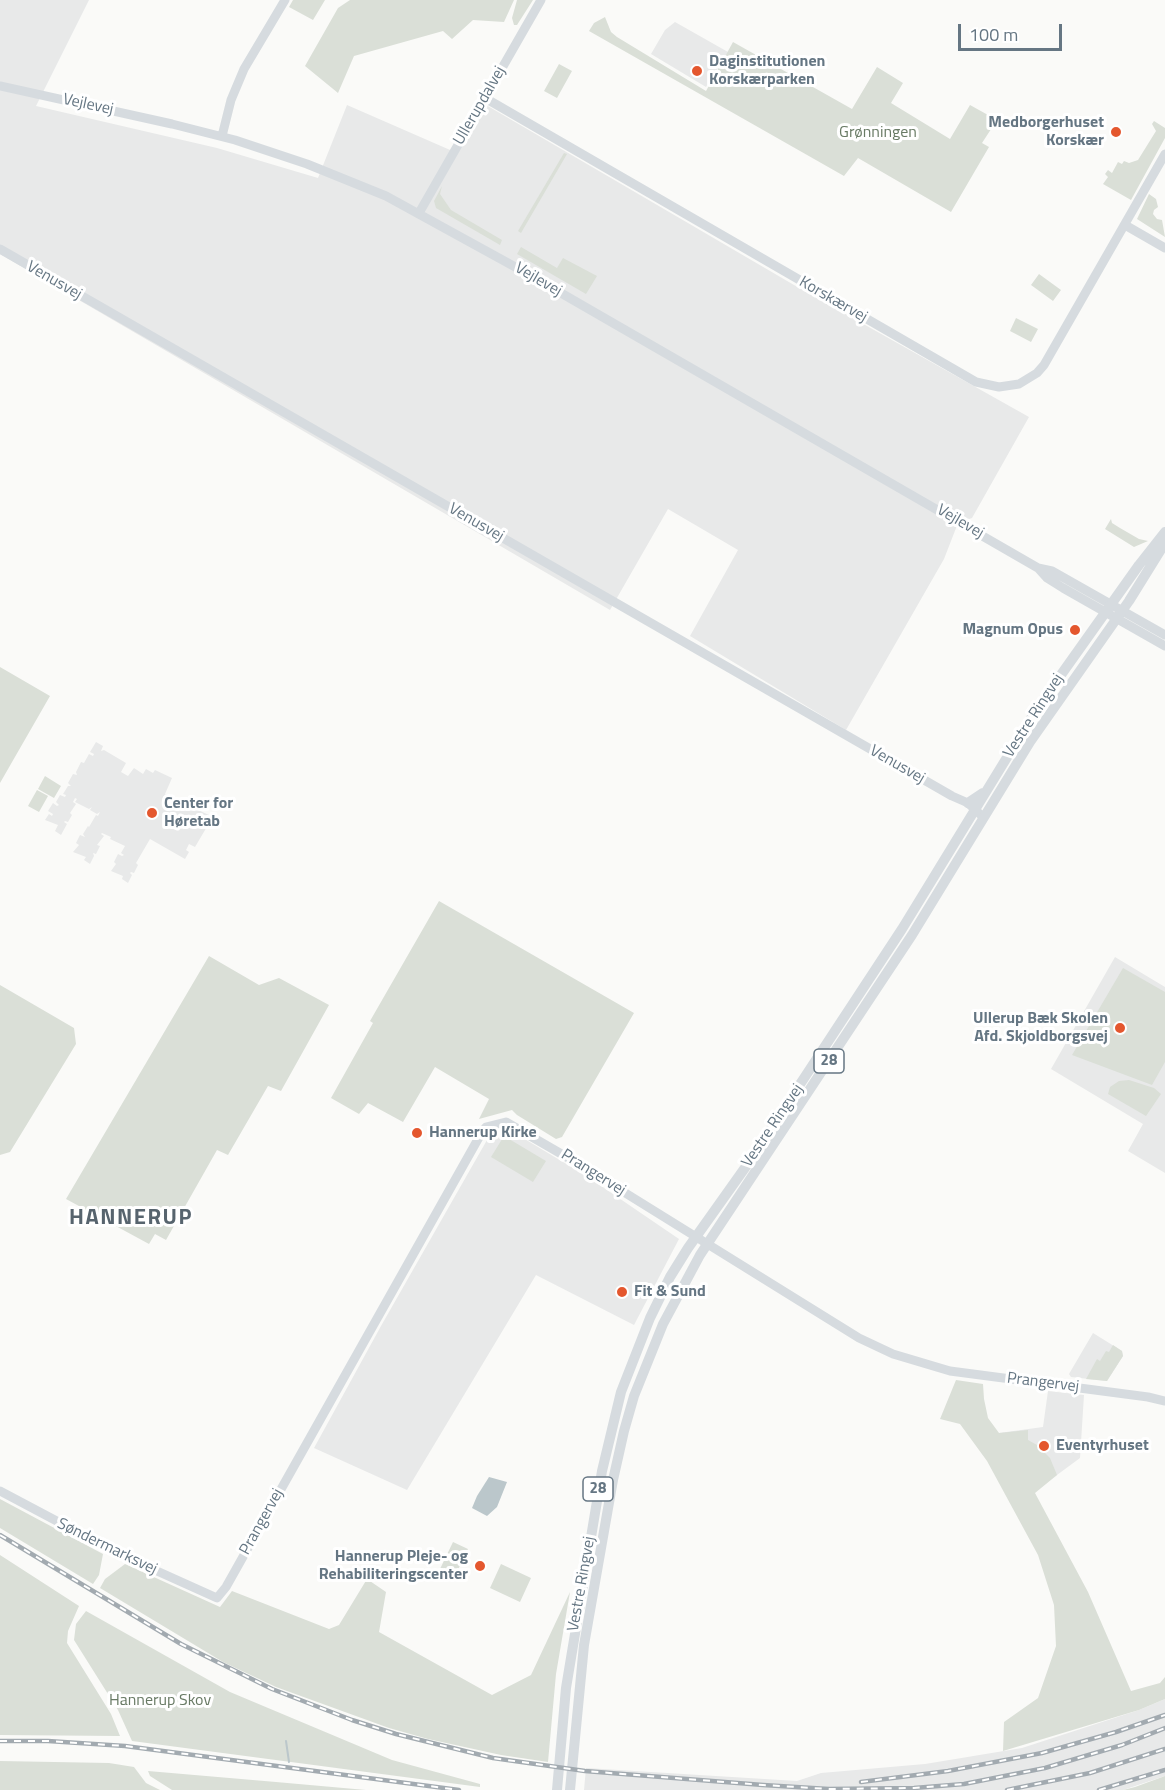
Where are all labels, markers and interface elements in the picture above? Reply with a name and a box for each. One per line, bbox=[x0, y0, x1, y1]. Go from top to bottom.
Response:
scale bar bbox=[961, 12, 1064, 50]
text: 100 m bbox=[969, 21, 1018, 48]
place label: Daginstitutionen Korskærparken bbox=[709, 52, 825, 90]
street label: Ullerupdalvej bbox=[450, 63, 510, 149]
marker: Daginstitutionen Korskærparken bbox=[690, 64, 704, 78]
street label: Vejlevej bbox=[61, 90, 115, 120]
place label: Medborgerhuset Korskær bbox=[988, 113, 1104, 151]
park label: Grønningen bbox=[839, 123, 917, 143]
marker: Medborgerhuset Korskær bbox=[1109, 125, 1123, 139]
street label: Venusvej bbox=[23, 258, 85, 304]
street label: Vejlevej bbox=[511, 259, 565, 301]
street label: Korskærvej bbox=[796, 273, 870, 327]
street label: Venusvej bbox=[445, 500, 507, 546]
street label: Vejlevej bbox=[933, 501, 987, 543]
place label: Magnum Opus bbox=[962, 620, 1063, 640]
marker: Magnum Opus bbox=[1068, 623, 1082, 637]
street label: Vestre Ringvej bbox=[1000, 670, 1068, 762]
street label: Venusvej bbox=[866, 742, 928, 788]
place label: Center for Høretab bbox=[164, 794, 233, 832]
marker: Center for Høretab bbox=[145, 806, 159, 820]
place label: Ullerup Bæk Skolen Afd. Skjoldborgsvej bbox=[973, 1009, 1108, 1047]
marker: Ullerup Bæk Skolen Afd. Skjoldborgsvej bbox=[1113, 1021, 1127, 1035]
road number: 28 bbox=[814, 1049, 844, 1073]
street label: Vestre Ringvej bbox=[738, 1081, 808, 1171]
place label: Hannerup Kirke bbox=[429, 1123, 537, 1143]
marker: Hannerup Kirke bbox=[410, 1126, 424, 1140]
street label: Prangervej bbox=[557, 1146, 629, 1200]
district label: HANNERUP bbox=[69, 1206, 193, 1232]
place label: Fit & Sund bbox=[634, 1282, 706, 1302]
marker: Fit & Sund bbox=[615, 1285, 629, 1299]
street label: Prangervej bbox=[1006, 1369, 1080, 1397]
place label: Eventyrhuset bbox=[1056, 1436, 1149, 1456]
marker: Eventyrhuset bbox=[1037, 1439, 1051, 1453]
road number: 28 bbox=[583, 1477, 613, 1501]
street label: Prangervej bbox=[236, 1486, 288, 1558]
street label: Søndermarksvej bbox=[54, 1515, 160, 1579]
street label: Vestre Ringvej bbox=[564, 1535, 600, 1633]
place label: Hannerup Pleje- og Rehabiliteringscenter bbox=[319, 1547, 468, 1585]
marker: Hannerup Pleje- og Rehabiliteringscenter bbox=[473, 1559, 487, 1573]
park label: Hannerup Skov bbox=[109, 1691, 211, 1711]

